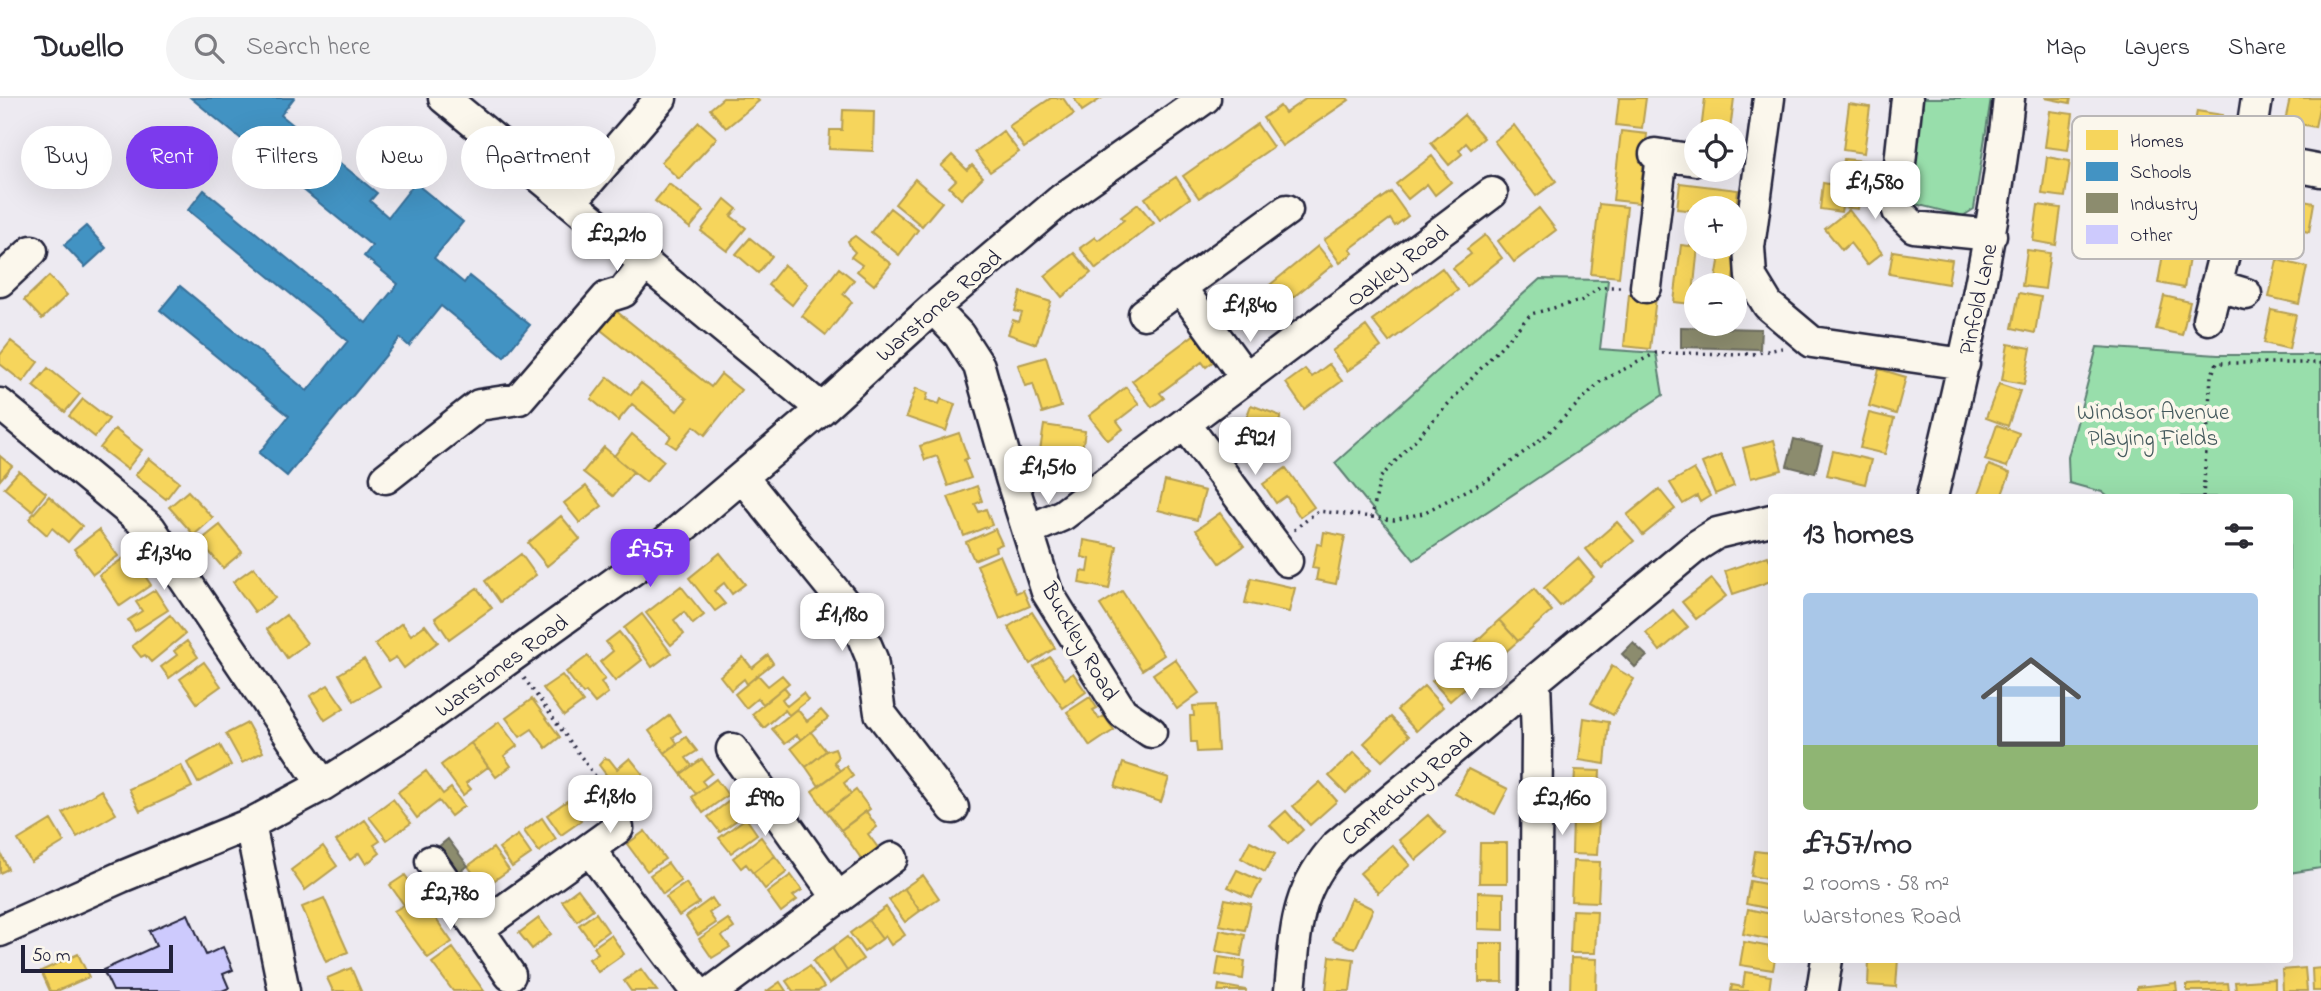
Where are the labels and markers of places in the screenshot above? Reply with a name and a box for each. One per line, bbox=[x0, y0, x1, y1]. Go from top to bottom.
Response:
pin: £1,580 bbox=[1818, 162, 1932, 221]
pin: £2,210 bbox=[560, 214, 674, 273]
pin: £1,840 bbox=[1193, 285, 1307, 344]
pin: £921 bbox=[1214, 418, 1296, 477]
pin: £1,510 bbox=[991, 446, 1105, 506]
pin: £757 bbox=[609, 530, 691, 589]
pin: £1,340 bbox=[107, 532, 221, 592]
pin: £1,180 bbox=[785, 594, 899, 653]
pin: £716 bbox=[1430, 642, 1512, 702]
pin: £1,810 bbox=[553, 776, 667, 835]
pin: £990 bbox=[724, 778, 806, 838]
pin: £2,160 bbox=[1505, 778, 1619, 837]
pin: £2,780 bbox=[393, 872, 507, 932]

